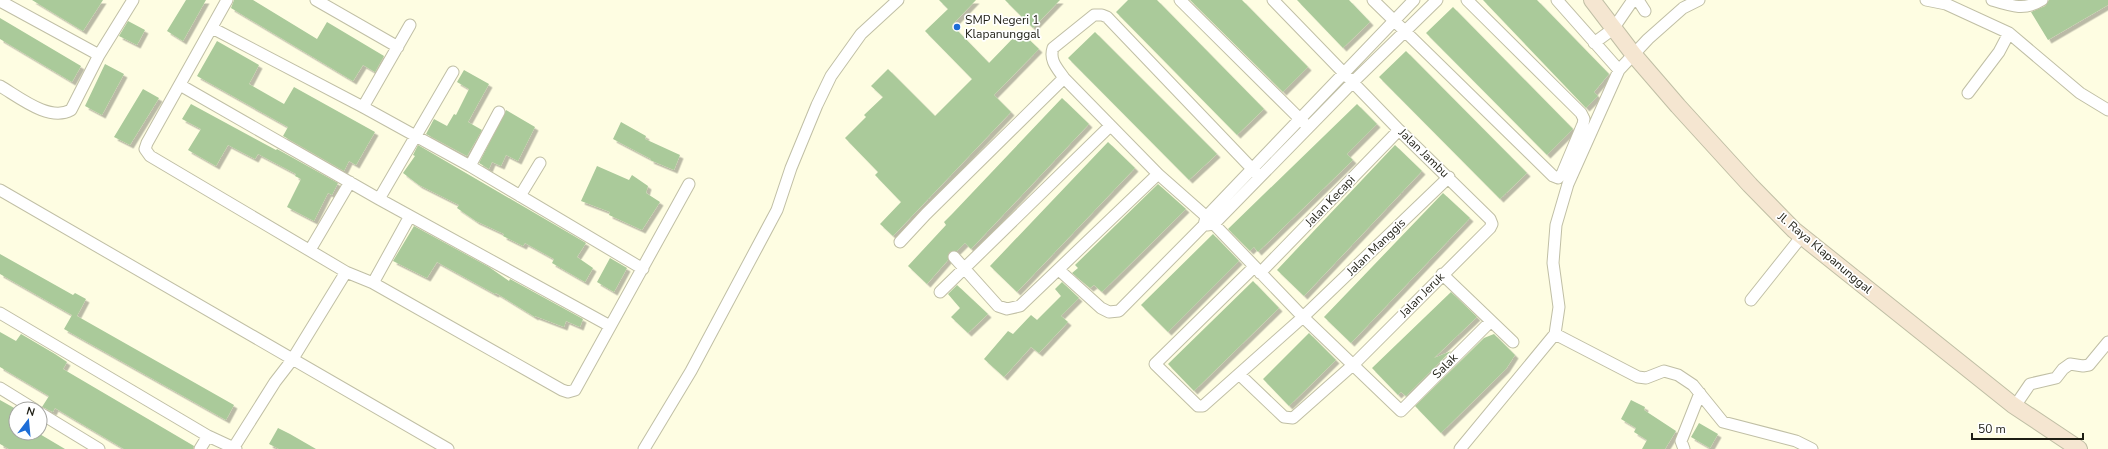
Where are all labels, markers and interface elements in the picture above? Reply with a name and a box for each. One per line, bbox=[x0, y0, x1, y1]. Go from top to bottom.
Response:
place label: SMP Negeri 1 Klapanunggal bbox=[965, 12, 1041, 42]
marker: SMP Negeri 1 Klapanunggal bbox=[952, 22, 962, 32]
street label: Jalan Jambu bbox=[1395, 124, 1453, 181]
street label: Jalan Kecapi bbox=[1301, 172, 1358, 231]
street label: Jl. Raya Klapanunggal bbox=[1774, 208, 1876, 297]
street label: Jalan Manggis bbox=[1342, 215, 1409, 280]
street label: Jalan Jeruk bbox=[1395, 268, 1449, 322]
street label: Salak bbox=[1429, 349, 1462, 382]
north arrow bbox=[8, 401, 48, 441]
text: N bbox=[25, 404, 37, 420]
scale bar bbox=[1972, 415, 2083, 441]
text: 50 m bbox=[1978, 421, 2006, 437]

